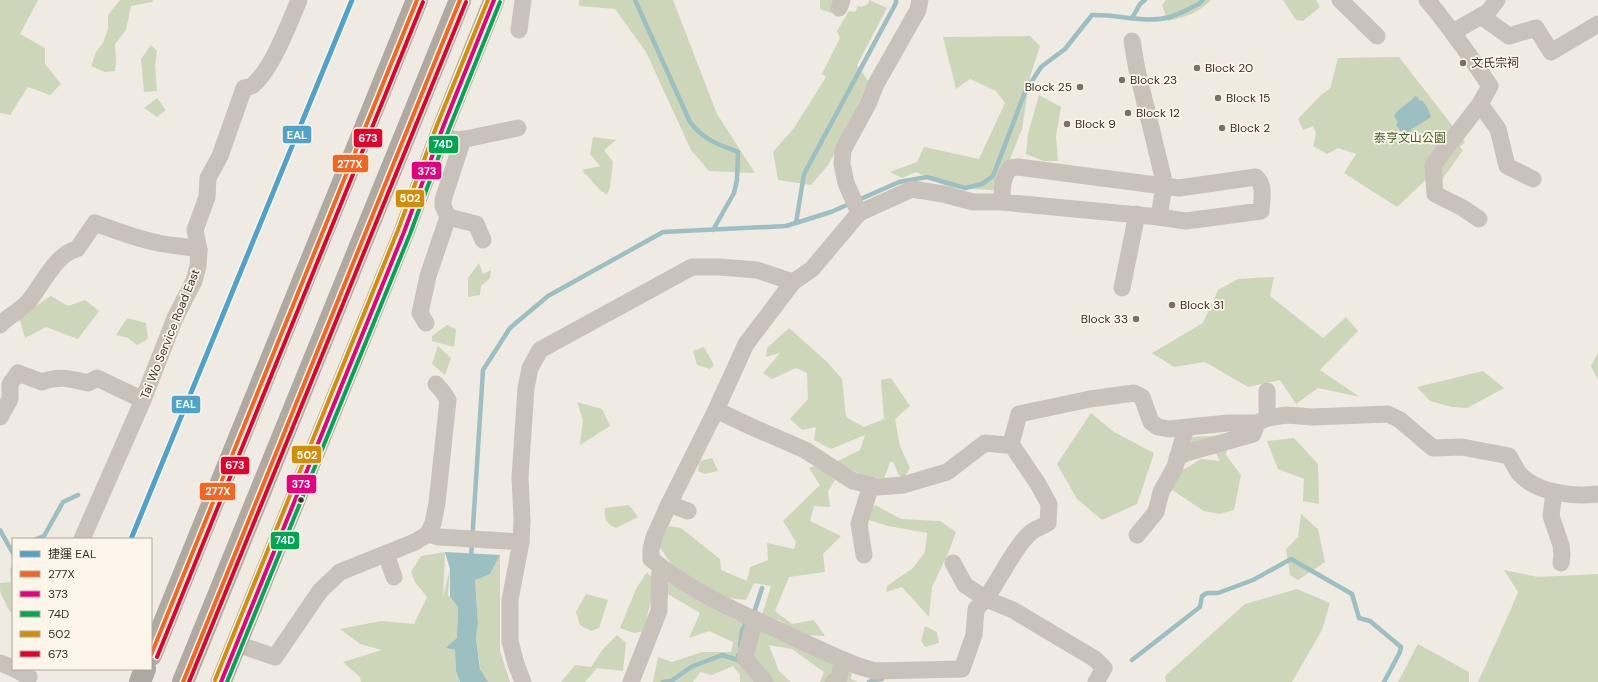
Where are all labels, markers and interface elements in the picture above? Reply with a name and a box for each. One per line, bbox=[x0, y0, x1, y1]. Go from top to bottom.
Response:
place label: 文氏宗祠 bbox=[1471, 55, 1519, 71]
marker: 文氏宗祠 bbox=[1458, 58, 1468, 68]
place label: Block 20 bbox=[1205, 60, 1253, 76]
marker: Block 20 bbox=[1192, 63, 1202, 73]
place label: Block 23 bbox=[1130, 72, 1177, 88]
marker: Block 23 bbox=[1117, 75, 1127, 85]
place label: Block 25 bbox=[1025, 79, 1072, 95]
marker: Block 25 bbox=[1075, 82, 1085, 92]
place label: Block 15 bbox=[1226, 90, 1270, 106]
marker: Block 15 bbox=[1213, 93, 1223, 103]
place label: Block 12 bbox=[1136, 105, 1180, 121]
marker: Block 12 bbox=[1123, 108, 1133, 118]
place label: Block 9 bbox=[1075, 116, 1116, 132]
marker: Block 9 bbox=[1062, 119, 1072, 129]
place label: Block 2 bbox=[1230, 120, 1270, 136]
marker: Block 2 bbox=[1217, 123, 1227, 133]
line badge: EAL bbox=[282, 125, 312, 144]
text: EAL bbox=[287, 128, 307, 142]
line badge: 673 bbox=[353, 128, 383, 148]
park label: 泰亨文山公園 bbox=[1374, 130, 1446, 146]
text: 673 bbox=[358, 131, 378, 145]
line badge: 74D bbox=[428, 135, 459, 154]
text: 74D bbox=[433, 137, 453, 151]
line badge: 277X bbox=[332, 154, 369, 173]
text: 277X bbox=[337, 157, 363, 171]
line badge: 373 bbox=[411, 161, 442, 180]
text: 373 bbox=[418, 164, 436, 178]
line badge: 502 bbox=[395, 189, 425, 208]
text: 502 bbox=[400, 191, 420, 205]
street label: Tai Wo Service Road East bbox=[137, 266, 204, 401]
place label: Block 31 bbox=[1180, 297, 1224, 313]
marker: Block 31 bbox=[1167, 300, 1177, 310]
place label: Block 33 bbox=[1081, 311, 1128, 327]
marker: Block 33 bbox=[1131, 314, 1141, 324]
line badge: EAL bbox=[171, 395, 201, 414]
text: EAL bbox=[176, 397, 196, 411]
line badge: 502 bbox=[291, 445, 322, 464]
text: 502 bbox=[297, 448, 317, 462]
line badge: 673 bbox=[220, 456, 250, 475]
text: 673 bbox=[225, 458, 245, 472]
line badge: 373 bbox=[286, 474, 317, 494]
text: 373 bbox=[292, 477, 310, 491]
line badge: 277X bbox=[199, 482, 236, 501]
text: 277X bbox=[205, 484, 231, 498]
unlabelled marker bbox=[296, 495, 306, 505]
line badge: 74D bbox=[270, 531, 300, 550]
text: 74D bbox=[275, 533, 295, 547]
legend bbox=[12, 538, 152, 670]
text: 捷運 EAL bbox=[48, 546, 96, 562]
text: 277X bbox=[48, 566, 75, 582]
text: 373 bbox=[48, 586, 68, 602]
text: 74D bbox=[48, 606, 69, 622]
text: 502 bbox=[48, 626, 70, 642]
text: 673 bbox=[48, 646, 68, 662]

